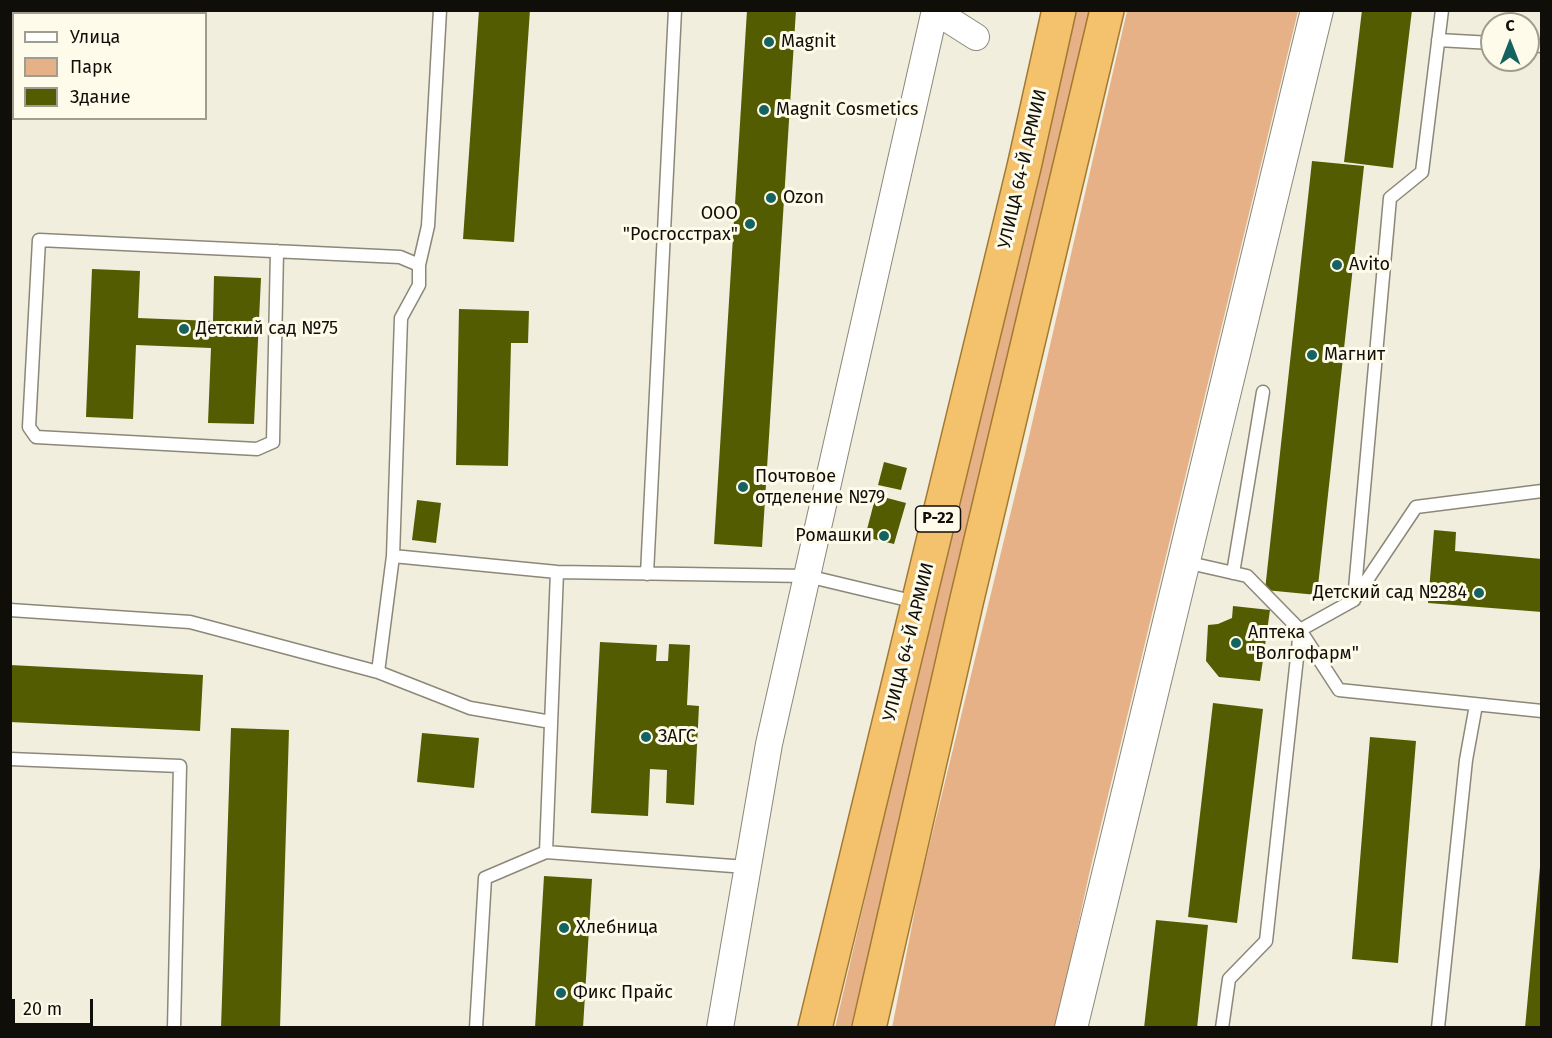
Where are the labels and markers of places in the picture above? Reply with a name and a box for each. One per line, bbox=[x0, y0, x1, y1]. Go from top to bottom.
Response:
place label: Magnit bbox=[781, 31, 836, 53]
marker: Magnit bbox=[762, 35, 776, 49]
place label: Magnit Cosmetics bbox=[776, 99, 918, 121]
marker: Magnit Cosmetics bbox=[757, 103, 771, 117]
place label: Ozon bbox=[783, 187, 824, 209]
marker: Ozon bbox=[764, 191, 778, 205]
place label: ООО "Росгосстрах" bbox=[623, 203, 738, 246]
marker: ООО "Росгосстрах" bbox=[743, 217, 757, 231]
place label: Avito bbox=[1349, 254, 1390, 276]
marker: Avito bbox=[1330, 258, 1344, 272]
place label: Детский сад №75 bbox=[196, 318, 338, 340]
marker: Детский сад №75 bbox=[177, 322, 191, 336]
place label: Магнит bbox=[1324, 344, 1385, 366]
marker: Магнит bbox=[1305, 348, 1319, 362]
place label: Почтовое отделение №79 bbox=[755, 466, 885, 508]
marker: Почтовое отделение №79 bbox=[736, 480, 750, 494]
place label: Ромашки bbox=[795, 525, 872, 547]
marker: Ромашки bbox=[877, 529, 891, 543]
place label: Детский сад №284 bbox=[1313, 582, 1467, 604]
marker: Детский сад №284 bbox=[1472, 586, 1486, 600]
place label: Аптека "Волгофарм" bbox=[1248, 622, 1359, 664]
marker: Аптека "Волгофарм" bbox=[1229, 636, 1243, 650]
place label: ЗАГС bbox=[658, 726, 696, 748]
marker: ЗАГС bbox=[639, 730, 653, 744]
place label: Хлебница bbox=[576, 917, 658, 939]
marker: Хлебница bbox=[557, 921, 571, 935]
place label: Фикс Прайс bbox=[573, 982, 673, 1004]
marker: Фикс Прайс bbox=[554, 986, 568, 1000]

